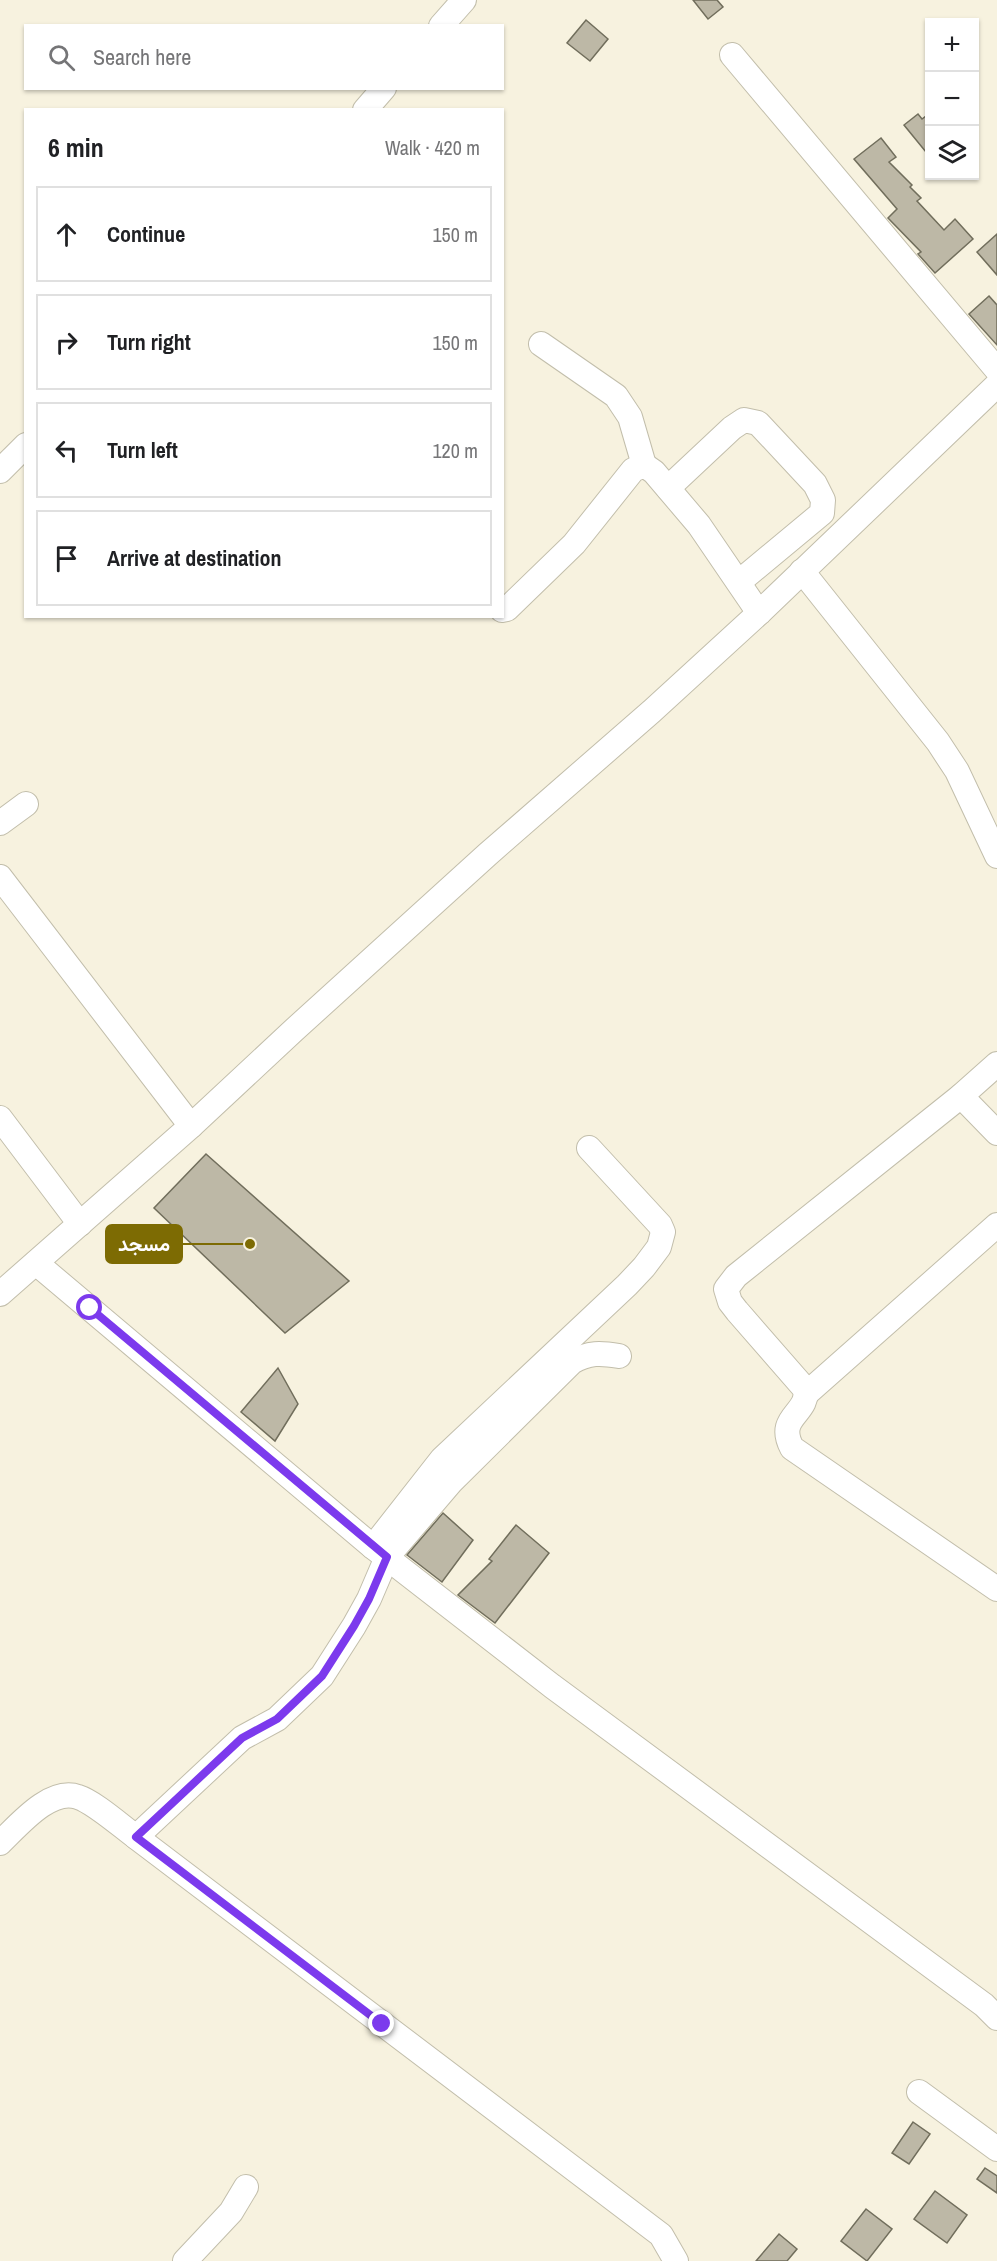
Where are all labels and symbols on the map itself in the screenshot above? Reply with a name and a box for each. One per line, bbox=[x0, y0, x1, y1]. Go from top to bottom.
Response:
callout: مسجد bbox=[106, 1225, 182, 1263]
text: مسجد bbox=[118, 1230, 170, 1257]
route start bbox=[76, 1294, 102, 1320]
route end bbox=[368, 2010, 394, 2036]

